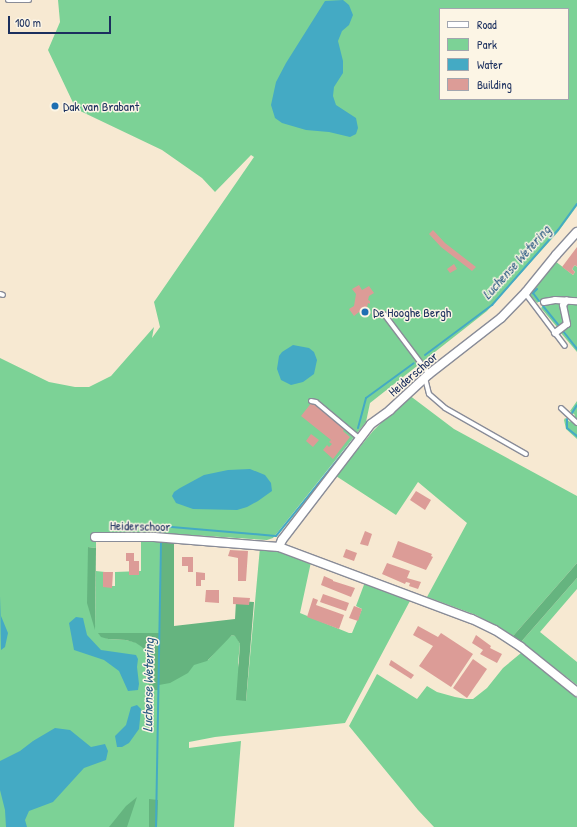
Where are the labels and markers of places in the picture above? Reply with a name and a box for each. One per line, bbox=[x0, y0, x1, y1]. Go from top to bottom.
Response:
place label: Dak van Brabant bbox=[63, 98, 139, 114]
marker: Dak van Brabant bbox=[50, 101, 60, 111]
place label: De Hooghe Bergh bbox=[373, 304, 451, 320]
marker: De Hooghe Bergh bbox=[360, 307, 370, 317]

